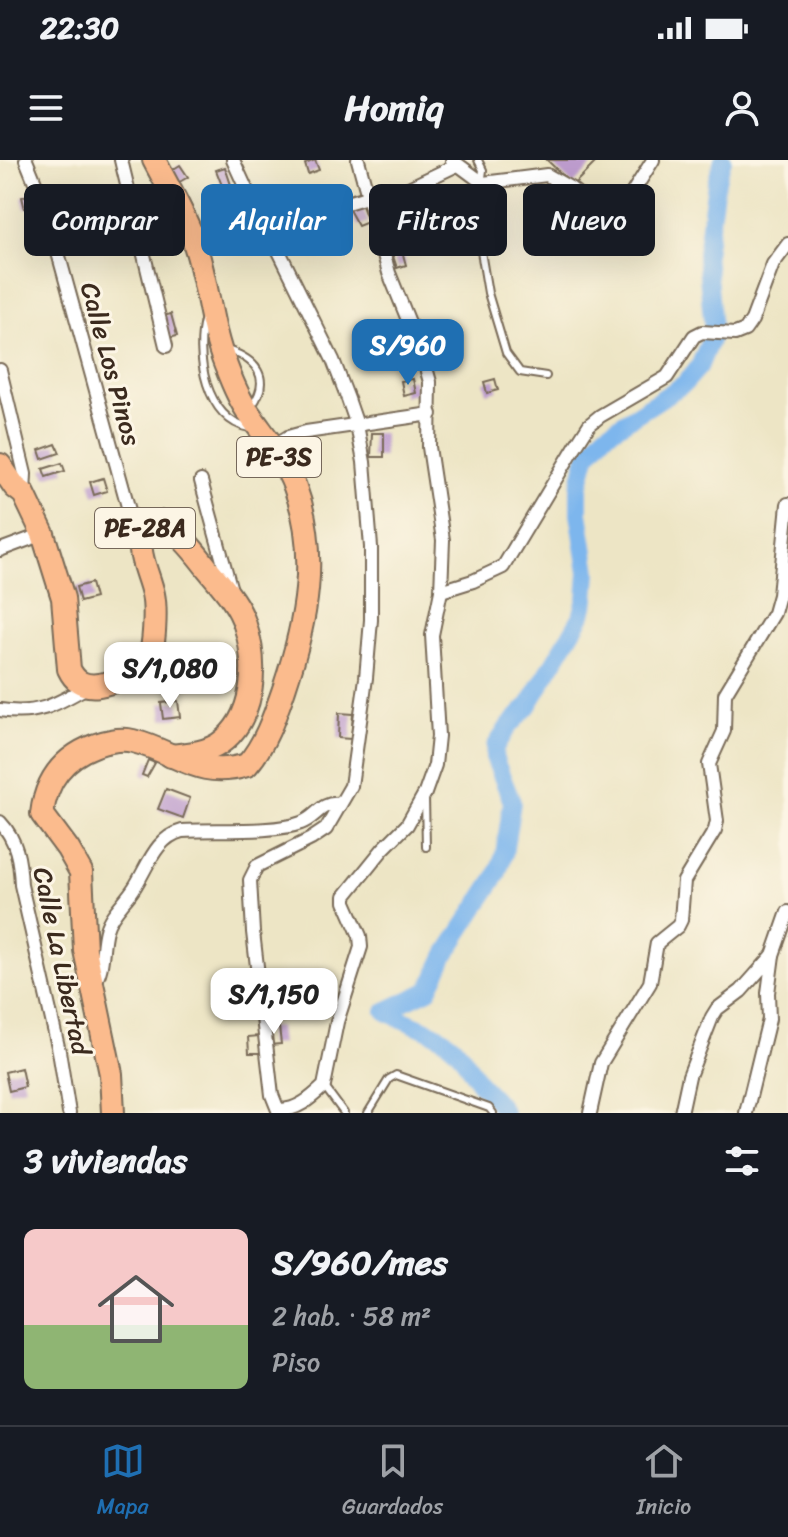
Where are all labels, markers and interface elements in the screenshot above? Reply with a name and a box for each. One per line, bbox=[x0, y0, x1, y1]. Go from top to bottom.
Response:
text: 22:30 bbox=[40, 1, 119, 55]
text: Homiq bbox=[345, 76, 443, 140]
icon: menu bbox=[24, 86, 68, 130]
icon: person bbox=[720, 86, 764, 130]
chip: Comprar bbox=[24, 184, 185, 256]
chip: Alquilar bbox=[201, 184, 353, 256]
chip: Filtros bbox=[369, 184, 507, 256]
chip: Nuevo bbox=[523, 184, 655, 256]
street label: Calle Los Pinos bbox=[67, 277, 155, 451]
pin: S/960 bbox=[352, 319, 464, 387]
text: S/960 bbox=[370, 322, 446, 368]
road number: PE-3S bbox=[237, 437, 321, 477]
road number: PE-28A bbox=[95, 508, 195, 548]
pin: S/1,080 bbox=[96, 642, 244, 710]
text: S/1,080 bbox=[122, 645, 218, 691]
street label: Calle La Libertad bbox=[20, 863, 105, 1061]
pin: S/1,150 bbox=[200, 968, 348, 1036]
text: S/1,150 bbox=[229, 971, 319, 1017]
text: 3 viviendas bbox=[24, 1131, 187, 1191]
icon: filters bbox=[720, 1139, 764, 1183]
text: S/960/mes bbox=[272, 1233, 448, 1293]
icon: home bbox=[88, 1261, 184, 1357]
text: 2 hab. · 58 m² bbox=[272, 1293, 431, 1339]
text: Piso bbox=[272, 1339, 320, 1385]
tab: Mapa bbox=[97, 1439, 148, 1526]
tab: Guardados bbox=[342, 1439, 443, 1526]
tab: Inicio bbox=[637, 1439, 691, 1526]

